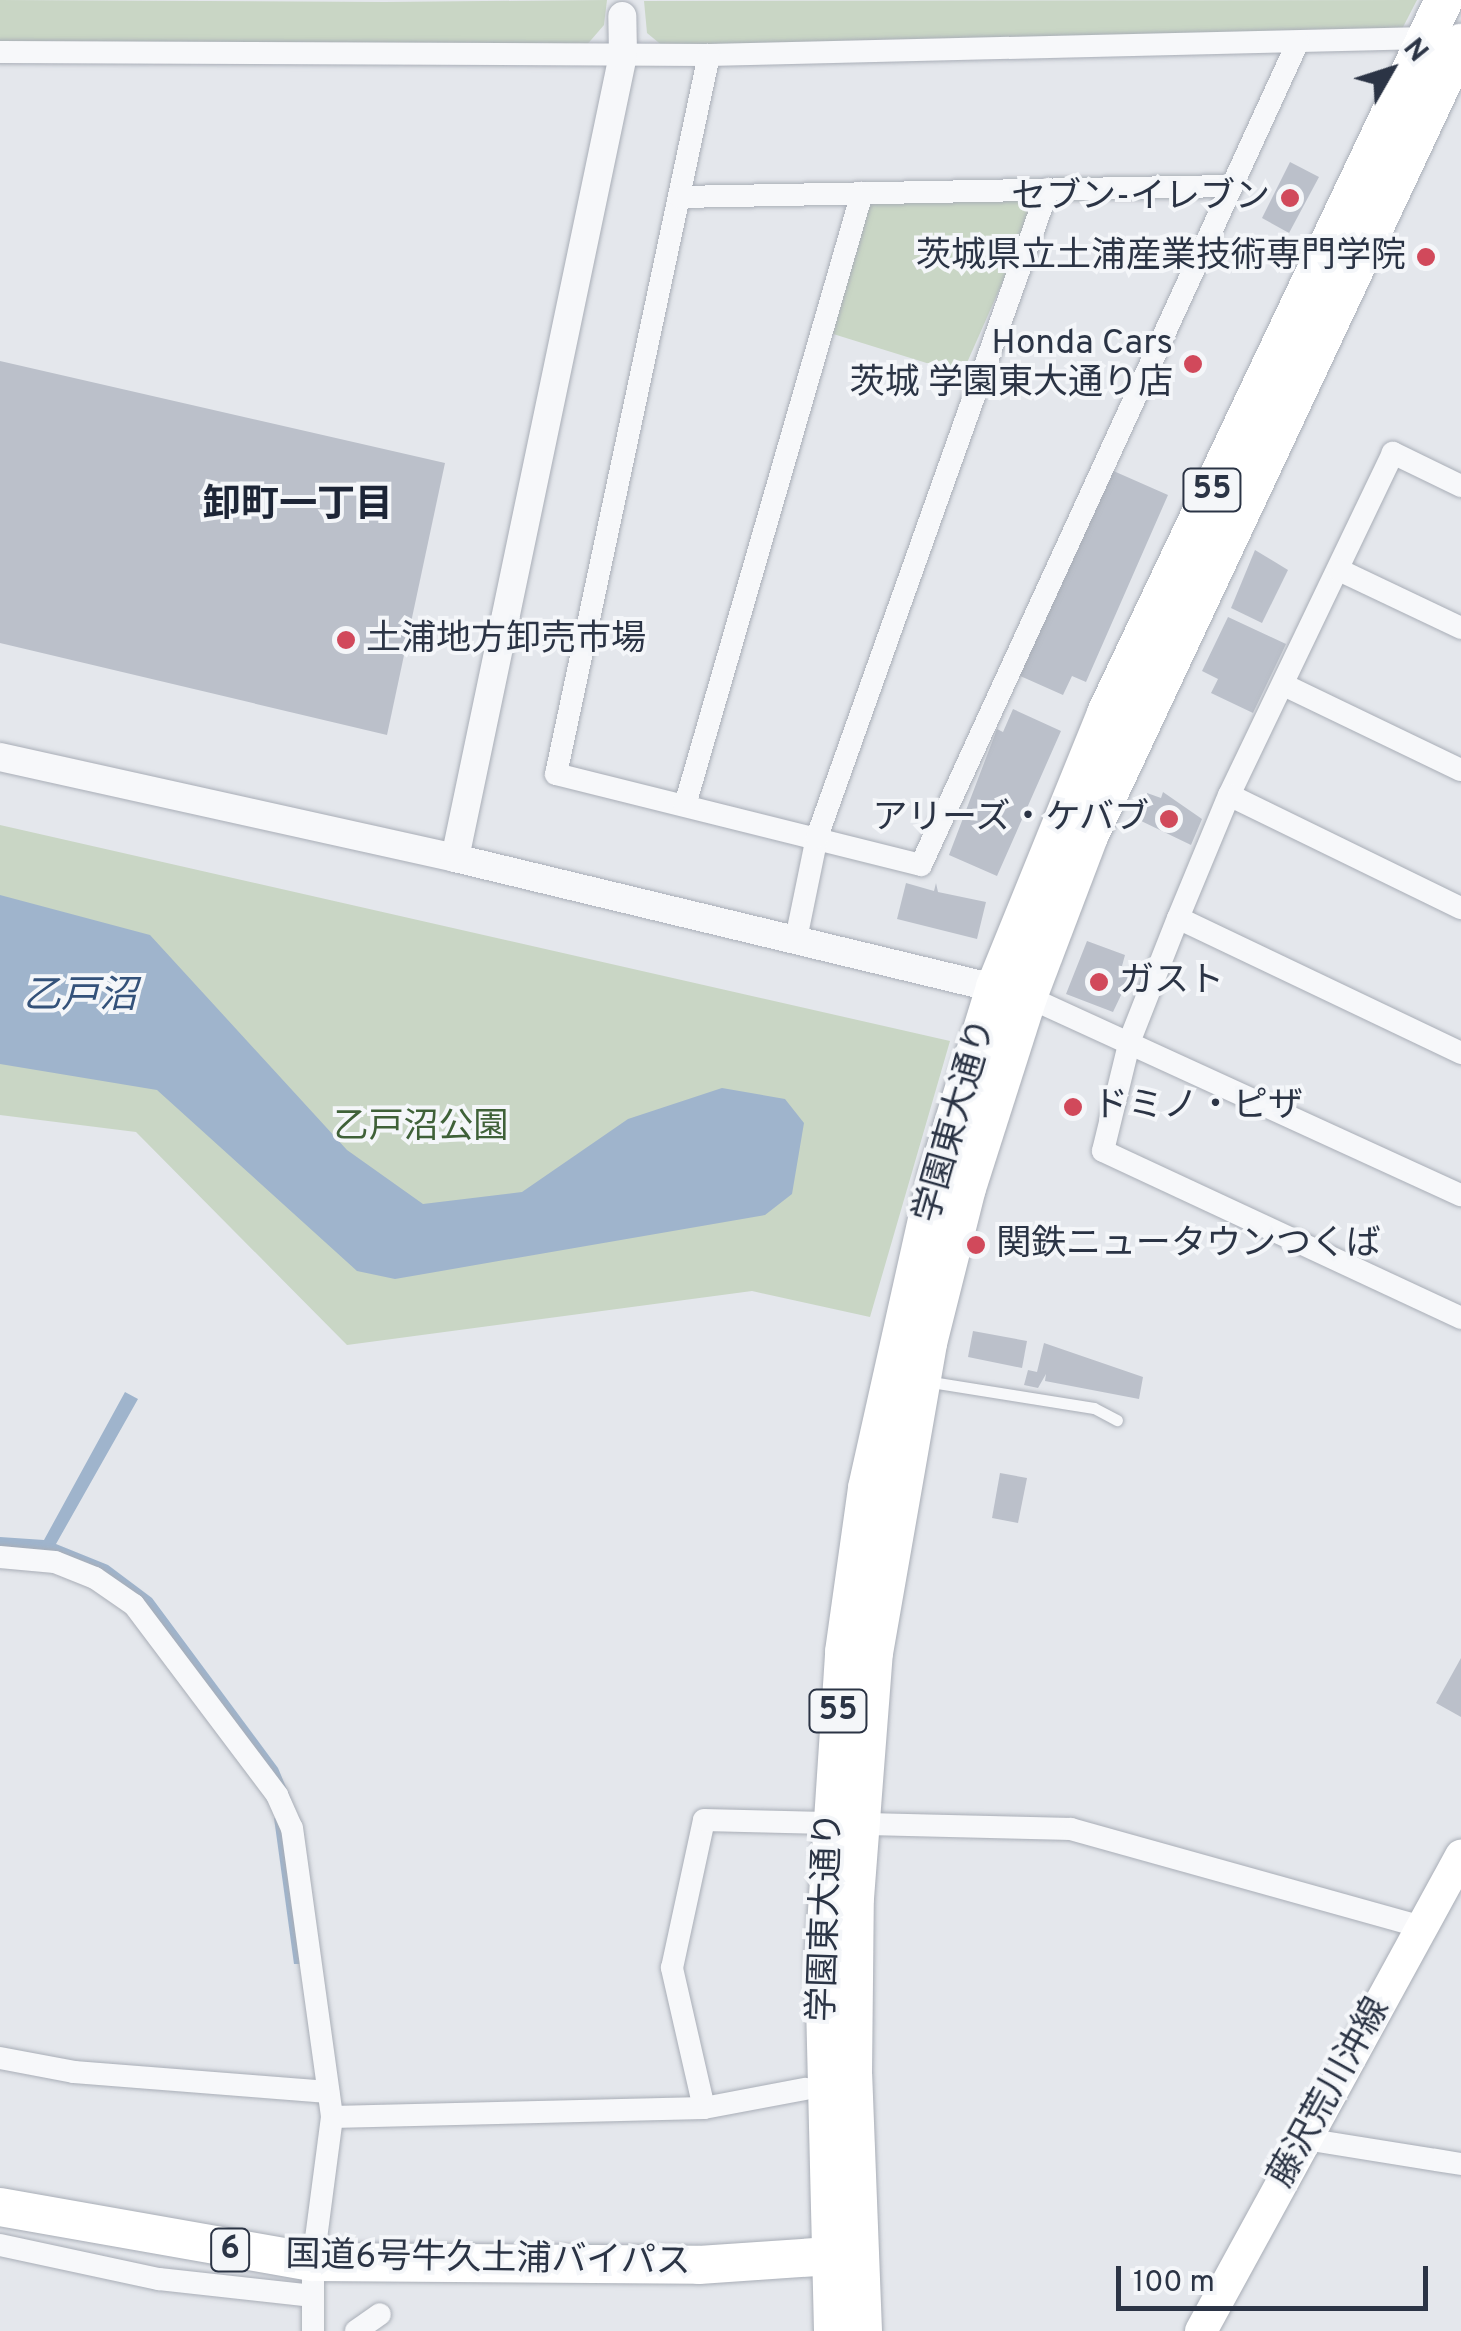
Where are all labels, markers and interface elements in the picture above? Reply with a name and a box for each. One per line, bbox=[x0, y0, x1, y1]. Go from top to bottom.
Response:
north arrow bbox=[1341, 20, 1441, 120]
text: N bbox=[1394, 32, 1435, 70]
place label: セブン-イレブン bbox=[1011, 177, 1270, 219]
marker: セブン-イレブン bbox=[1279, 187, 1301, 209]
place label: 茨城県立土浦産業技術専門学院 bbox=[916, 236, 1406, 278]
marker: 茨城県立土浦産業技術専門学院 bbox=[1415, 246, 1437, 268]
place label: Honda Cars 茨城 学園東大通り店 bbox=[850, 323, 1173, 405]
marker: Honda Cars 茨城 学園東大通り店 bbox=[1182, 353, 1204, 375]
road number: 55 bbox=[1182, 463, 1242, 517]
district label: 卸町一丁目 bbox=[203, 484, 393, 530]
place label: 土浦地方卸売市場 bbox=[366, 619, 646, 661]
marker: 土浦地方卸売市場 bbox=[335, 629, 357, 651]
place label: アリーズ・ケバブ bbox=[869, 798, 1149, 840]
marker: アリーズ・ケバブ bbox=[1158, 808, 1180, 830]
place label: ガスト bbox=[1119, 961, 1224, 1003]
marker: ガスト bbox=[1088, 971, 1110, 993]
water label: 乙戸沼 bbox=[23, 975, 137, 1021]
street label: 学園東大通り bbox=[907, 1014, 1005, 1228]
place label: ドミノ・ピザ bbox=[1093, 1086, 1303, 1128]
marker: ドミノ・ピザ bbox=[1062, 1096, 1084, 1118]
park label: 乙戸沼公園 bbox=[334, 1107, 508, 1149]
place label: 関鉄ニュータウンつくば bbox=[996, 1224, 1381, 1266]
marker: 関鉄ニュータウンつくば bbox=[965, 1234, 987, 1256]
road number: 55 bbox=[808, 1684, 868, 1738]
street label: 学園東大通り bbox=[802, 1811, 852, 2023]
street label: 藤沢荒川沖線 bbox=[1261, 1991, 1399, 2195]
road number: 6 bbox=[210, 2223, 250, 2277]
street label: 国道6号牛久土浦バイパス bbox=[285, 2235, 691, 2285]
scale bar bbox=[1121, 2246, 1434, 2308]
text: 100 m bbox=[1133, 2265, 1215, 2302]

